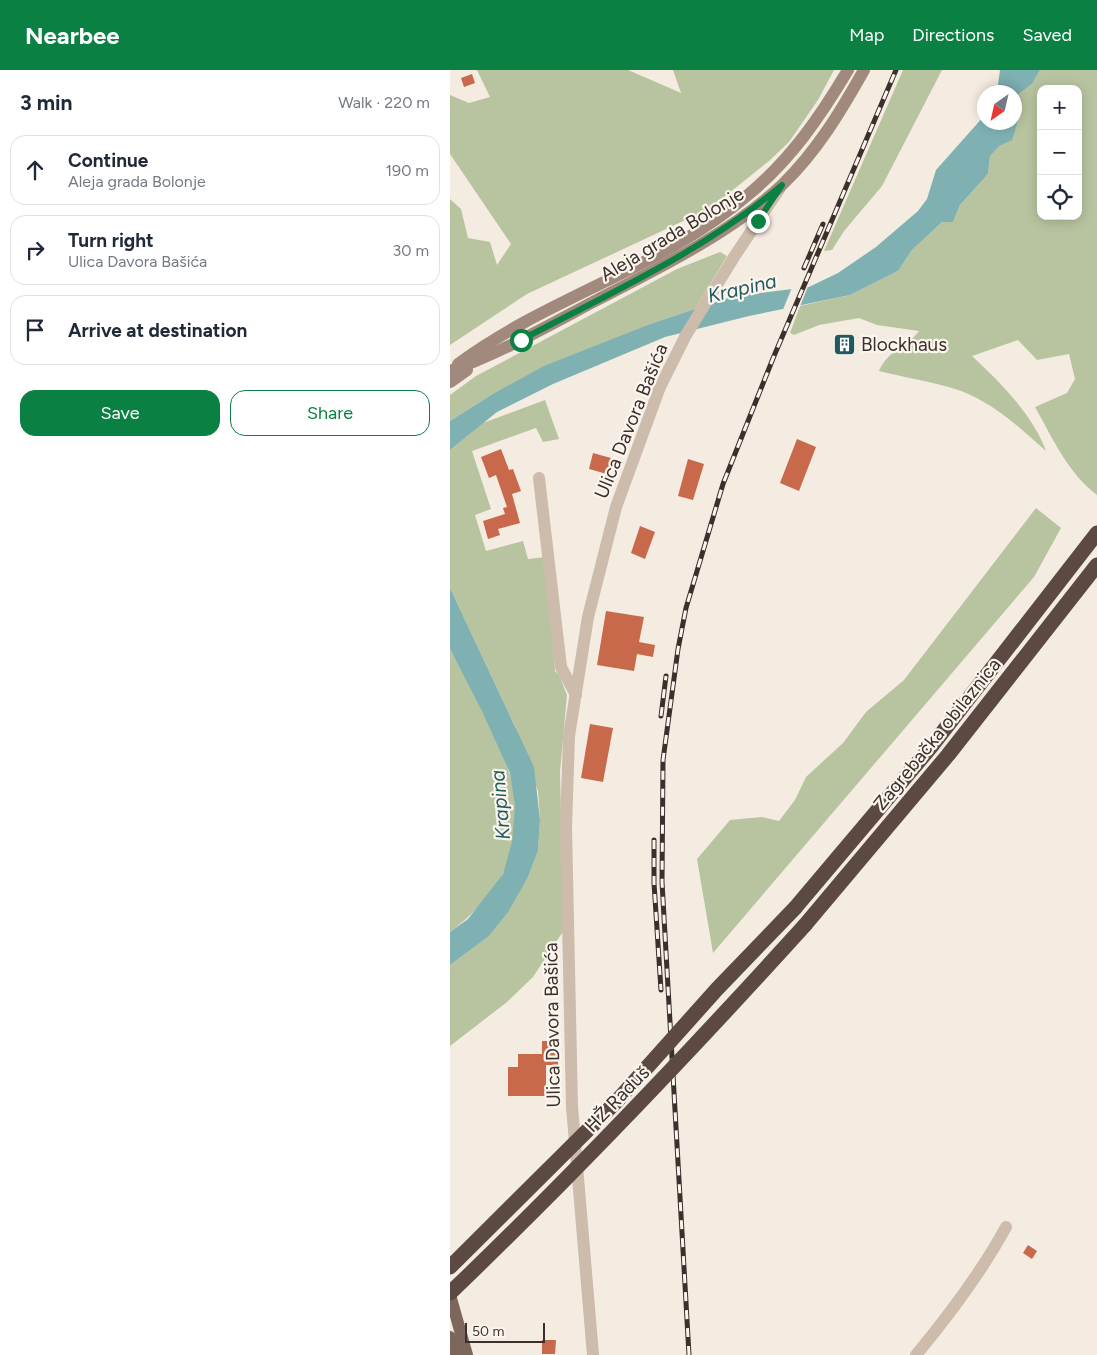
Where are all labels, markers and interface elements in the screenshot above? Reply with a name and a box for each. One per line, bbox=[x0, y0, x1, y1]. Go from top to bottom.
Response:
text: Nearbee bbox=[25, 21, 120, 50]
text: Map bbox=[849, 24, 884, 46]
text: Directions bbox=[912, 24, 994, 46]
text: Saved bbox=[1022, 24, 1072, 46]
north arrow bbox=[977, 85, 1022, 130]
map controls bbox=[1037, 85, 1082, 220]
button: + bbox=[1037, 85, 1082, 130]
text: 3 min bbox=[20, 90, 72, 115]
text: Walk · 220 m bbox=[338, 93, 430, 112]
button: − bbox=[1037, 130, 1082, 175]
text: Continue bbox=[68, 149, 148, 172]
icon: ahead bbox=[21, 156, 49, 184]
text: 190 m bbox=[386, 161, 429, 180]
text: Aleja grada Bolonje bbox=[68, 172, 206, 191]
button: locate bbox=[1037, 175, 1082, 220]
street label: Aleja grada Bolonje bbox=[596, 182, 748, 286]
route end bbox=[747, 210, 770, 233]
text: Turn right bbox=[68, 229, 154, 252]
icon: right bbox=[21, 236, 49, 264]
text: 30 m bbox=[392, 241, 429, 260]
text: Ulica Davora Bašića bbox=[68, 252, 207, 271]
water label: Krapina bbox=[705, 268, 779, 308]
icon: arrive bbox=[21, 316, 49, 344]
text: Arrive at destination bbox=[68, 319, 247, 342]
route start bbox=[510, 329, 533, 352]
building icon: Blockhaus bbox=[833, 332, 857, 356]
place label: Blockhaus bbox=[861, 333, 947, 356]
street label: Ulica Davora Bašića bbox=[589, 340, 673, 502]
button: Save bbox=[20, 390, 220, 436]
button: Share bbox=[230, 390, 430, 436]
street label: Zagrebačka obilaznica bbox=[869, 653, 1005, 815]
water label: Krapina bbox=[485, 769, 515, 841]
street label: Ulica Davora Bašića bbox=[539, 942, 565, 1108]
street label: HŽ Raduš bbox=[580, 1061, 654, 1137]
scale bar bbox=[465, 1320, 545, 1343]
text: 50 m bbox=[472, 1323, 504, 1340]

